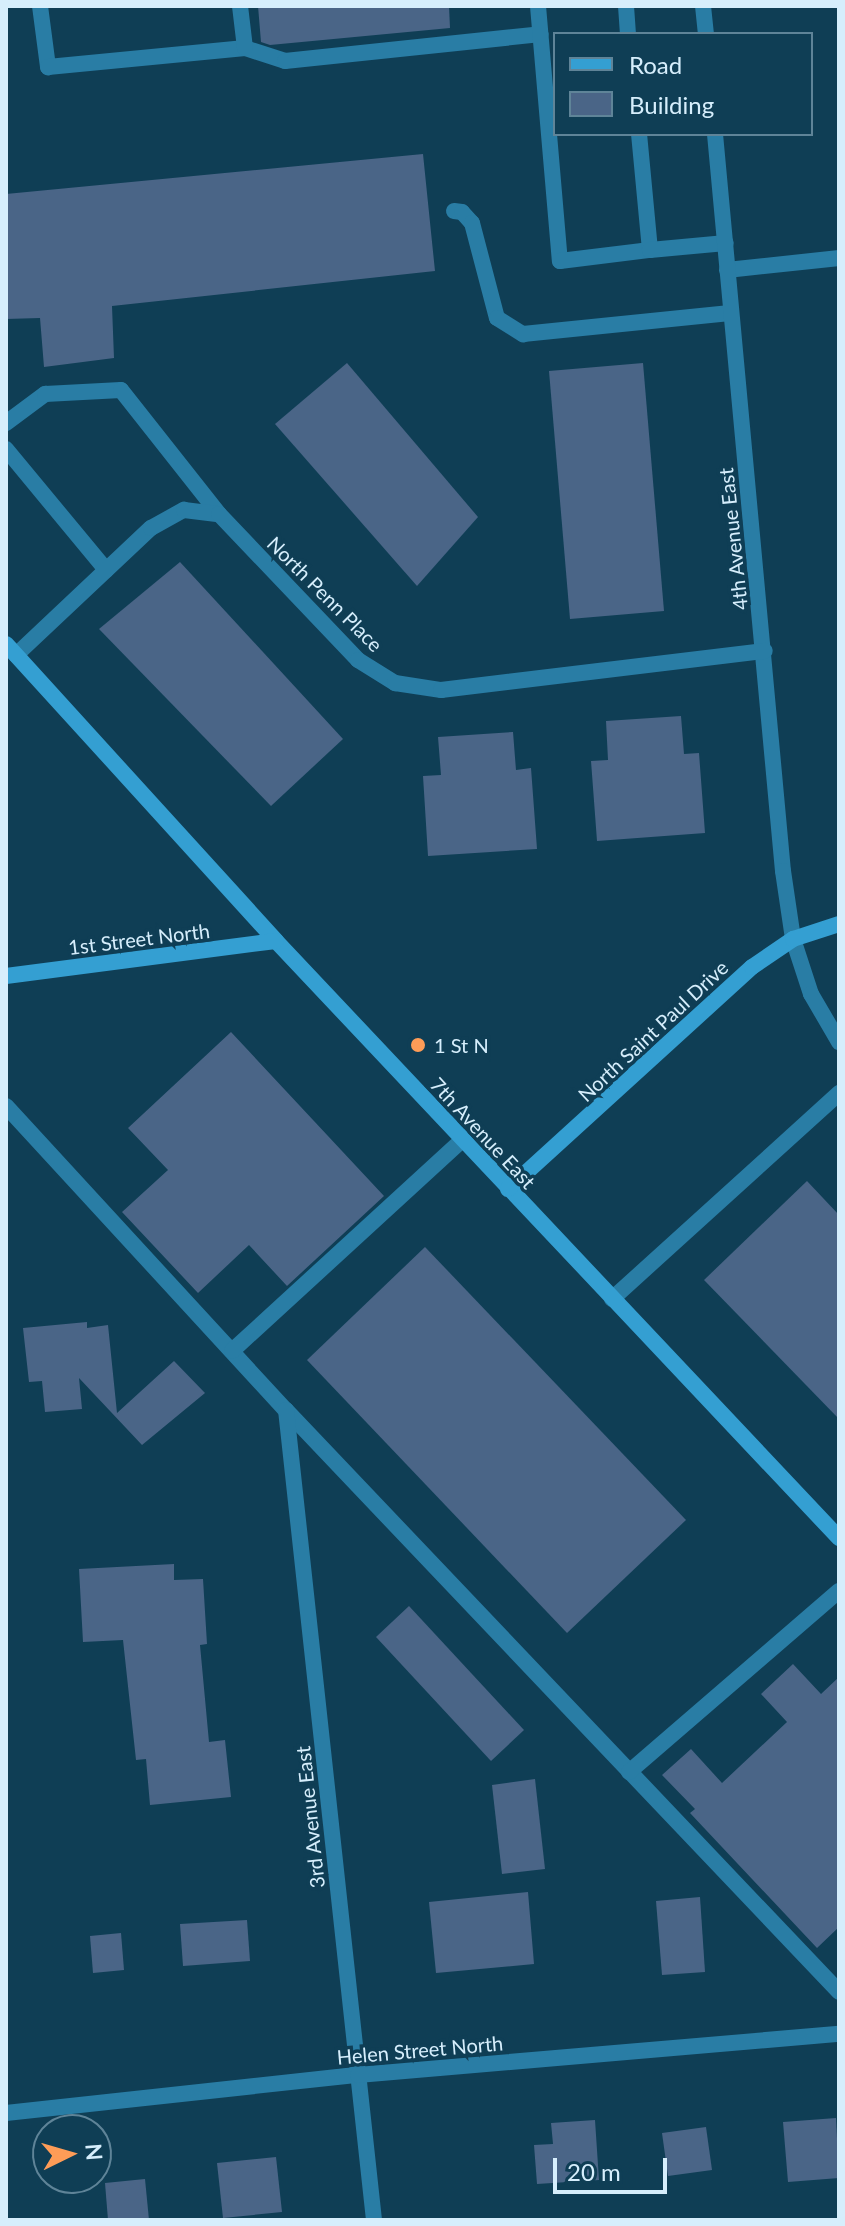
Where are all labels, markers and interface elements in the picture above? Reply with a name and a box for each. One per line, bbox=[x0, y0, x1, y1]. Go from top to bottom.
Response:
legend bbox=[553, 32, 813, 136]
text: Road bbox=[629, 50, 682, 79]
text: Building bbox=[629, 90, 714, 119]
street label: 4th Avenue East bbox=[714, 466, 752, 612]
street label: North Penn Place bbox=[262, 531, 388, 657]
street label: 1st Street North bbox=[67, 918, 211, 960]
street label: North Saint Paul Drive bbox=[573, 955, 733, 1107]
place label: 1 St N bbox=[434, 1033, 489, 1057]
marker: 1 St N bbox=[409, 1036, 427, 1054]
street label: 7th Avenue East bbox=[425, 1072, 541, 1194]
street label: 3rd Avenue East bbox=[291, 1744, 329, 1890]
street label: Helen Street North bbox=[336, 2031, 504, 2069]
north arrow bbox=[32, 2114, 112, 2194]
text: N bbox=[80, 2142, 109, 2162]
scale bar bbox=[557, 2142, 671, 2192]
text: 20 m bbox=[567, 2157, 621, 2186]

